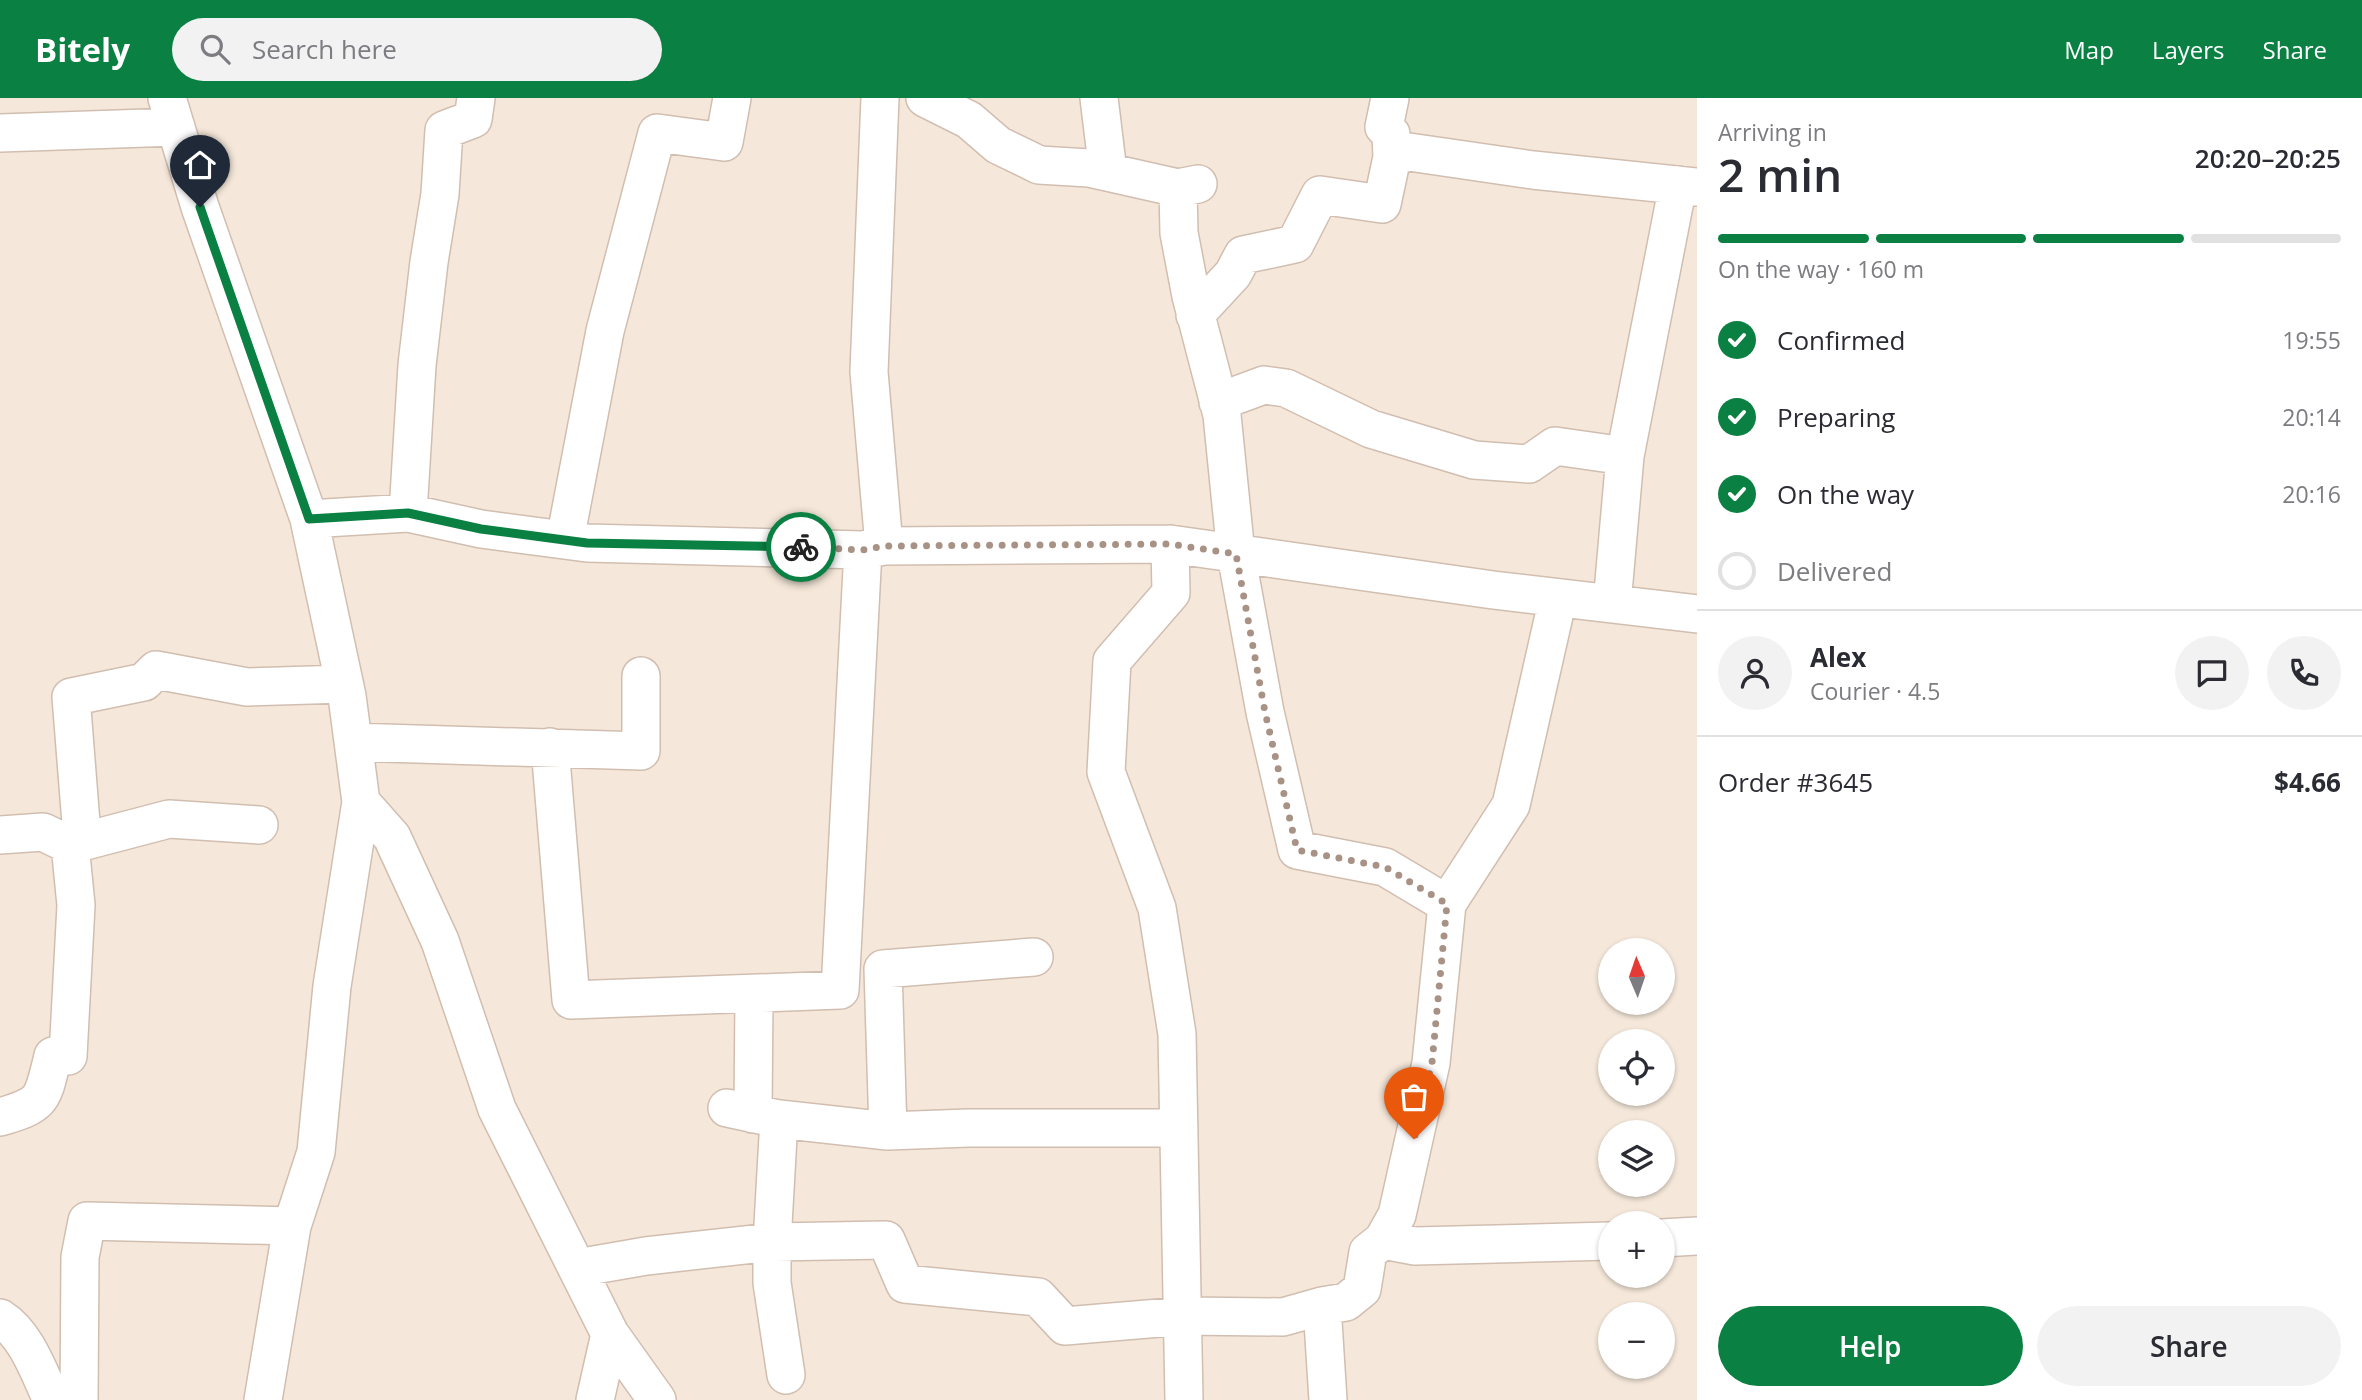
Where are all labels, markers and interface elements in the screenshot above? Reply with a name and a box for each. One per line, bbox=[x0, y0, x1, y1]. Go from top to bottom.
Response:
search box bbox=[172, 18, 662, 81]
text: Bitely bbox=[35, 27, 130, 72]
icon: search bbox=[196, 30, 234, 68]
text: Search here bbox=[252, 31, 397, 67]
text: Map bbox=[2064, 33, 2114, 66]
text: Layers bbox=[2152, 33, 2225, 66]
text: Share bbox=[2263, 33, 2327, 66]
text: Arriving in bbox=[1718, 116, 1827, 148]
pin bbox=[170, 135, 230, 207]
text: 20:20–20:25 bbox=[2195, 140, 2341, 176]
text: 2 min bbox=[1718, 143, 1842, 205]
icon: home bbox=[181, 146, 219, 184]
text: On the way · 160 m bbox=[1718, 253, 1924, 285]
icon: check bbox=[1718, 321, 1756, 359]
text: Confirmed bbox=[1777, 322, 1905, 358]
text: 19:55 bbox=[2282, 324, 2341, 356]
icon: check bbox=[1718, 398, 1756, 436]
text: Preparing bbox=[1777, 399, 1895, 435]
text: 20:14 bbox=[2282, 401, 2341, 433]
icon: check bbox=[1718, 475, 1756, 513]
text: On the way bbox=[1777, 476, 1914, 512]
text: 20:16 bbox=[2282, 478, 2341, 510]
courier bbox=[766, 512, 836, 582]
icon: bike bbox=[782, 528, 820, 566]
text: Delivered bbox=[1777, 553, 1892, 589]
button: person bbox=[1718, 636, 1792, 710]
button: chat bbox=[2175, 636, 2249, 710]
button: phone bbox=[2267, 636, 2341, 710]
text: Alex bbox=[1810, 639, 1866, 675]
text: Courier · 4.5 bbox=[1810, 675, 1940, 707]
text: Order #3645 bbox=[1718, 764, 1873, 800]
text: $4.66 bbox=[2274, 764, 2341, 800]
north arrow bbox=[1598, 938, 1675, 1015]
map controls bbox=[1598, 938, 1675, 1379]
button: locate bbox=[1598, 1029, 1675, 1106]
pin bbox=[1384, 1067, 1444, 1139]
icon: bag bbox=[1395, 1078, 1433, 1116]
button: layers bbox=[1598, 1120, 1675, 1197]
button: + bbox=[1598, 1211, 1675, 1288]
button: − bbox=[1598, 1302, 1675, 1379]
button: Help bbox=[1718, 1306, 2023, 1386]
button: Share bbox=[2037, 1306, 2341, 1386]

